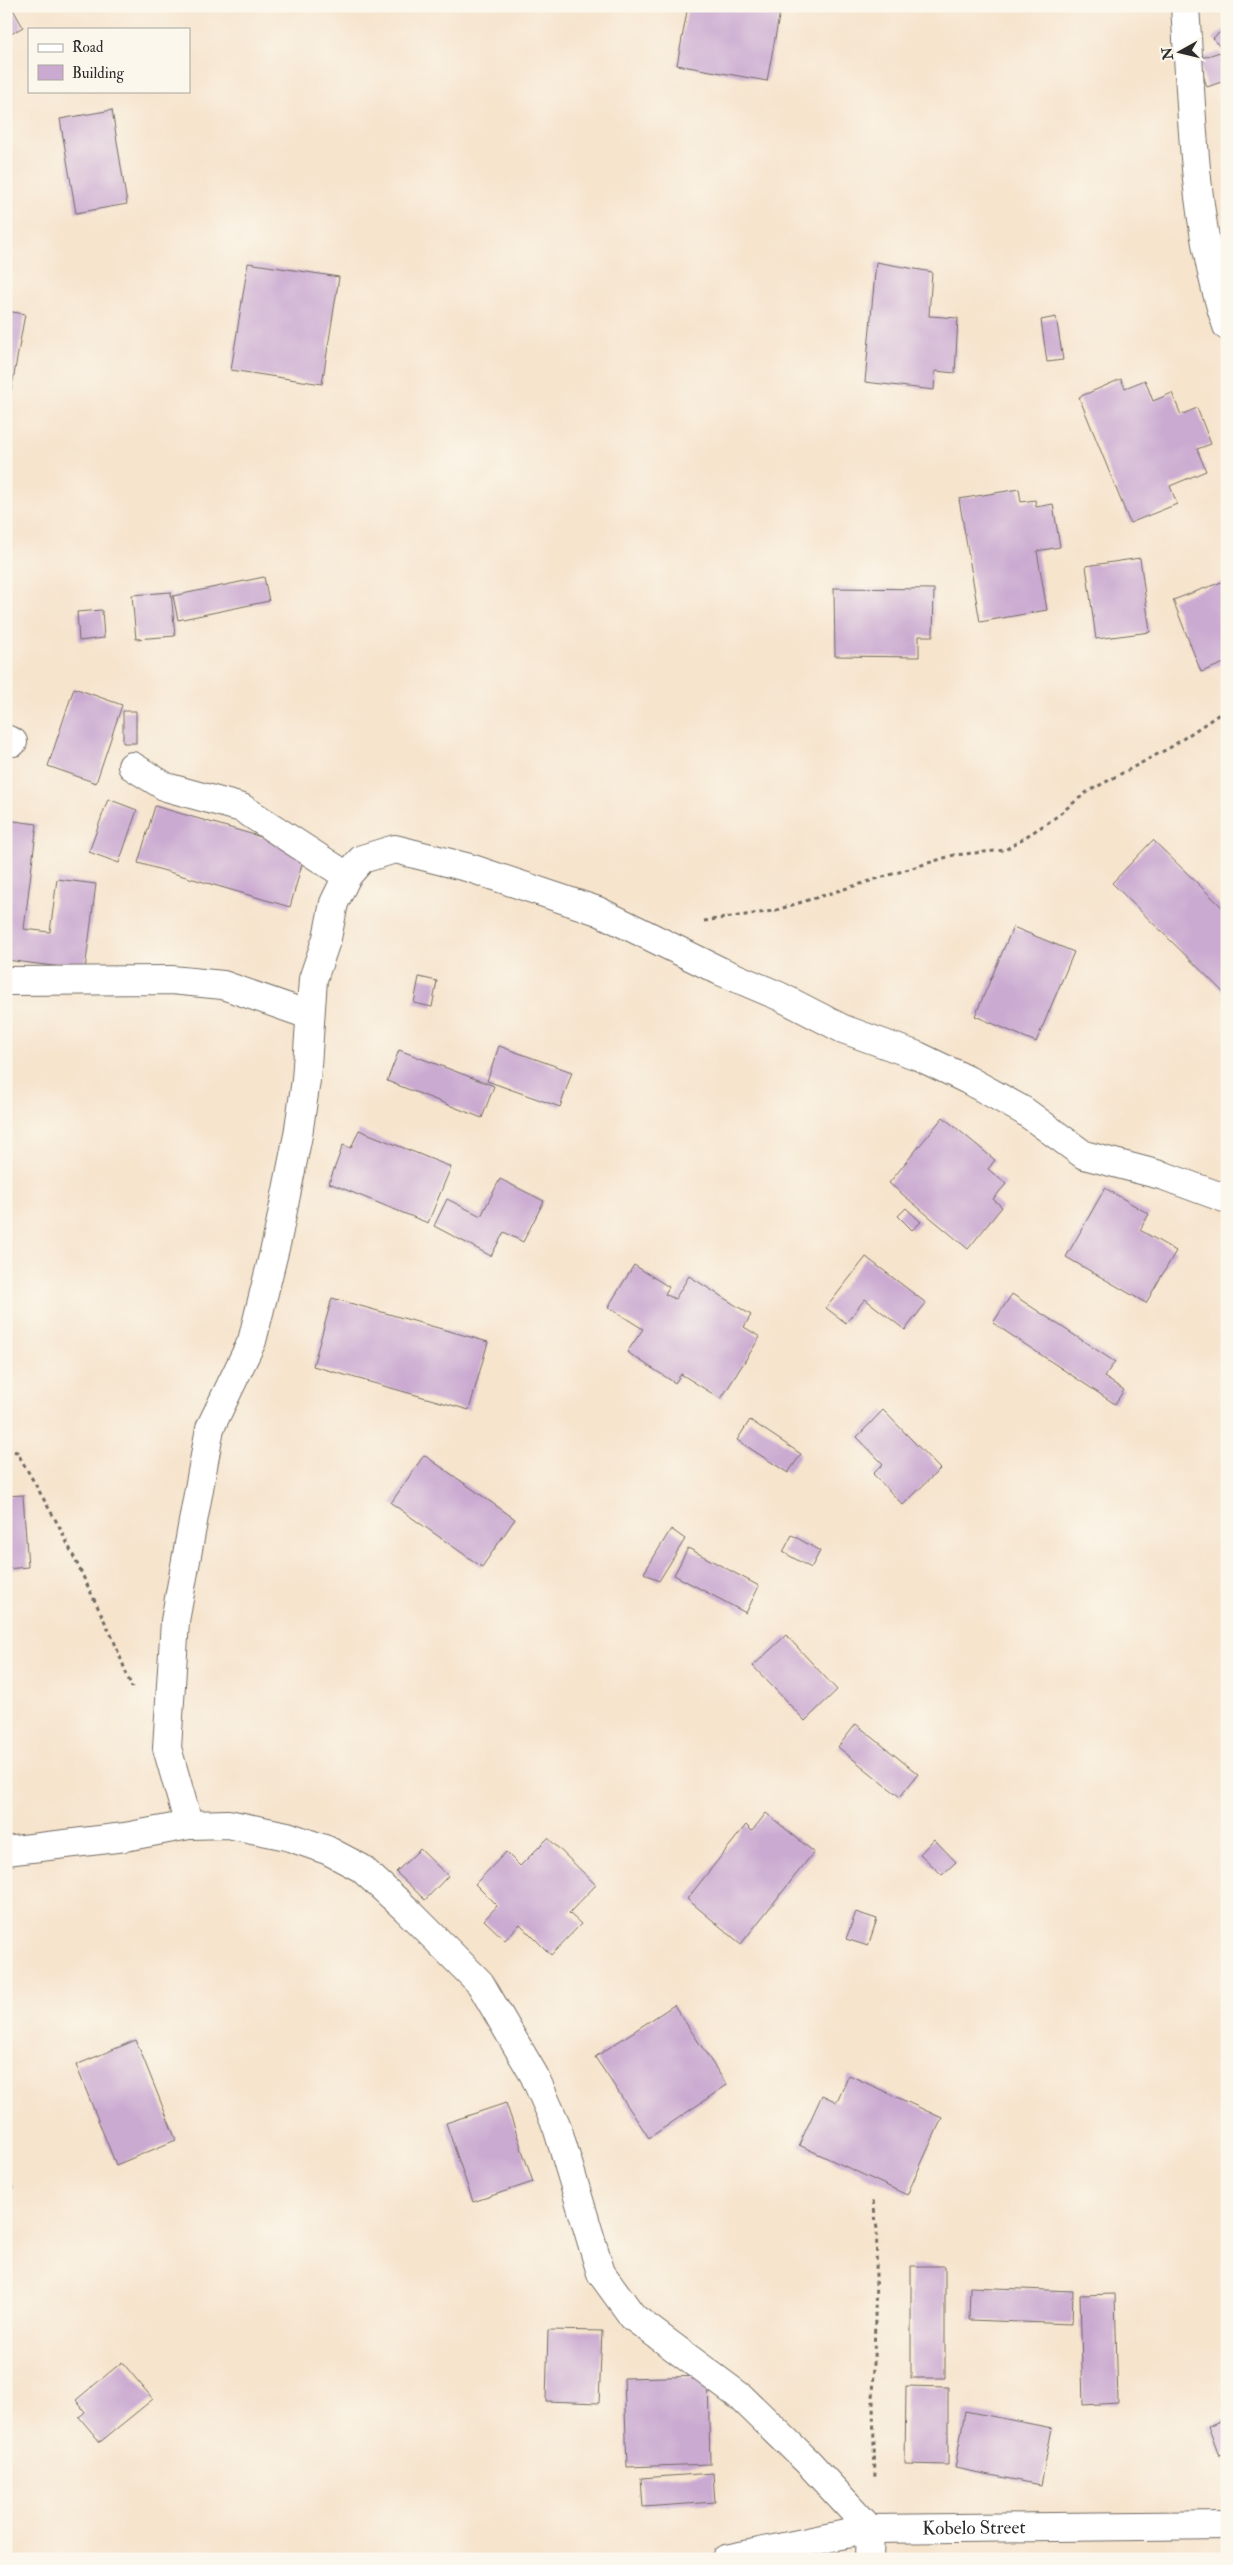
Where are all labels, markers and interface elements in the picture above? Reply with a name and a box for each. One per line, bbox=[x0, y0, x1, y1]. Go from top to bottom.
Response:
legend bbox=[28, 28, 190, 92]
north arrow bbox=[1156, 28, 1206, 78]
text: Road bbox=[72, 38, 104, 57]
text: N bbox=[1158, 46, 1177, 62]
text: Building bbox=[72, 64, 124, 83]
street label: Kobelo Street bbox=[922, 2515, 1026, 2540]

